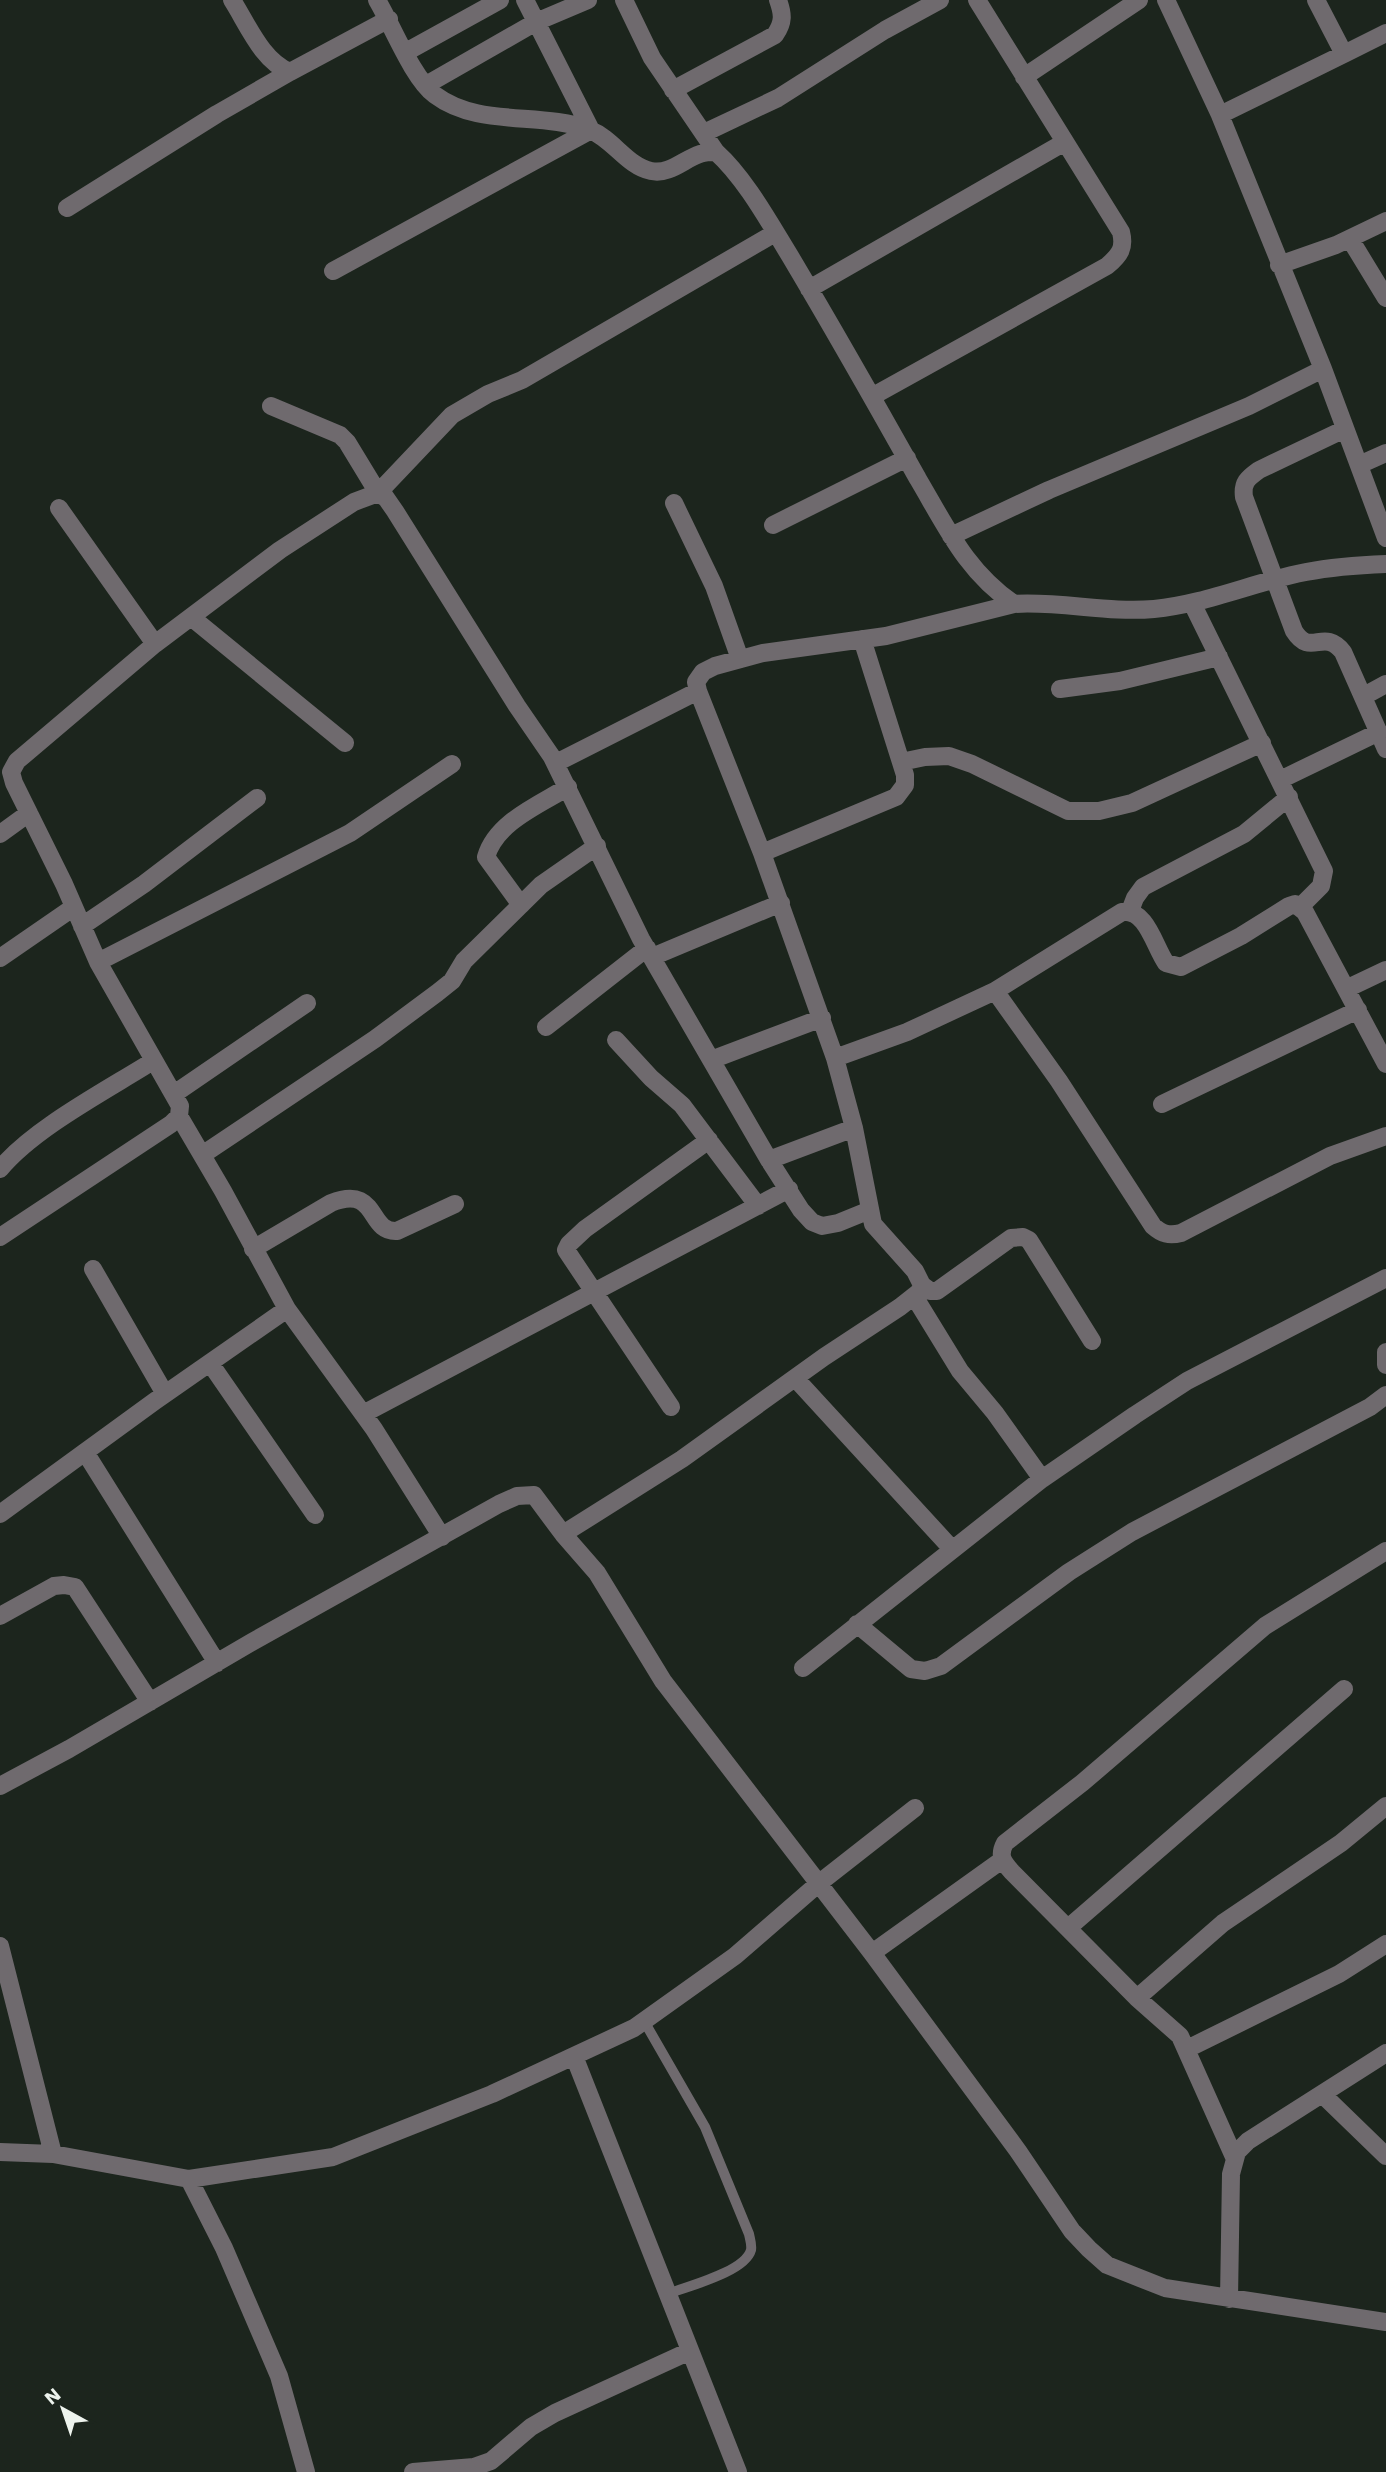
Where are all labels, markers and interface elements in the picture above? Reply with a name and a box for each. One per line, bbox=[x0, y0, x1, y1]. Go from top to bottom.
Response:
north arrow bbox=[28, 2374, 98, 2444]
text: N bbox=[40, 2383, 65, 2410]

